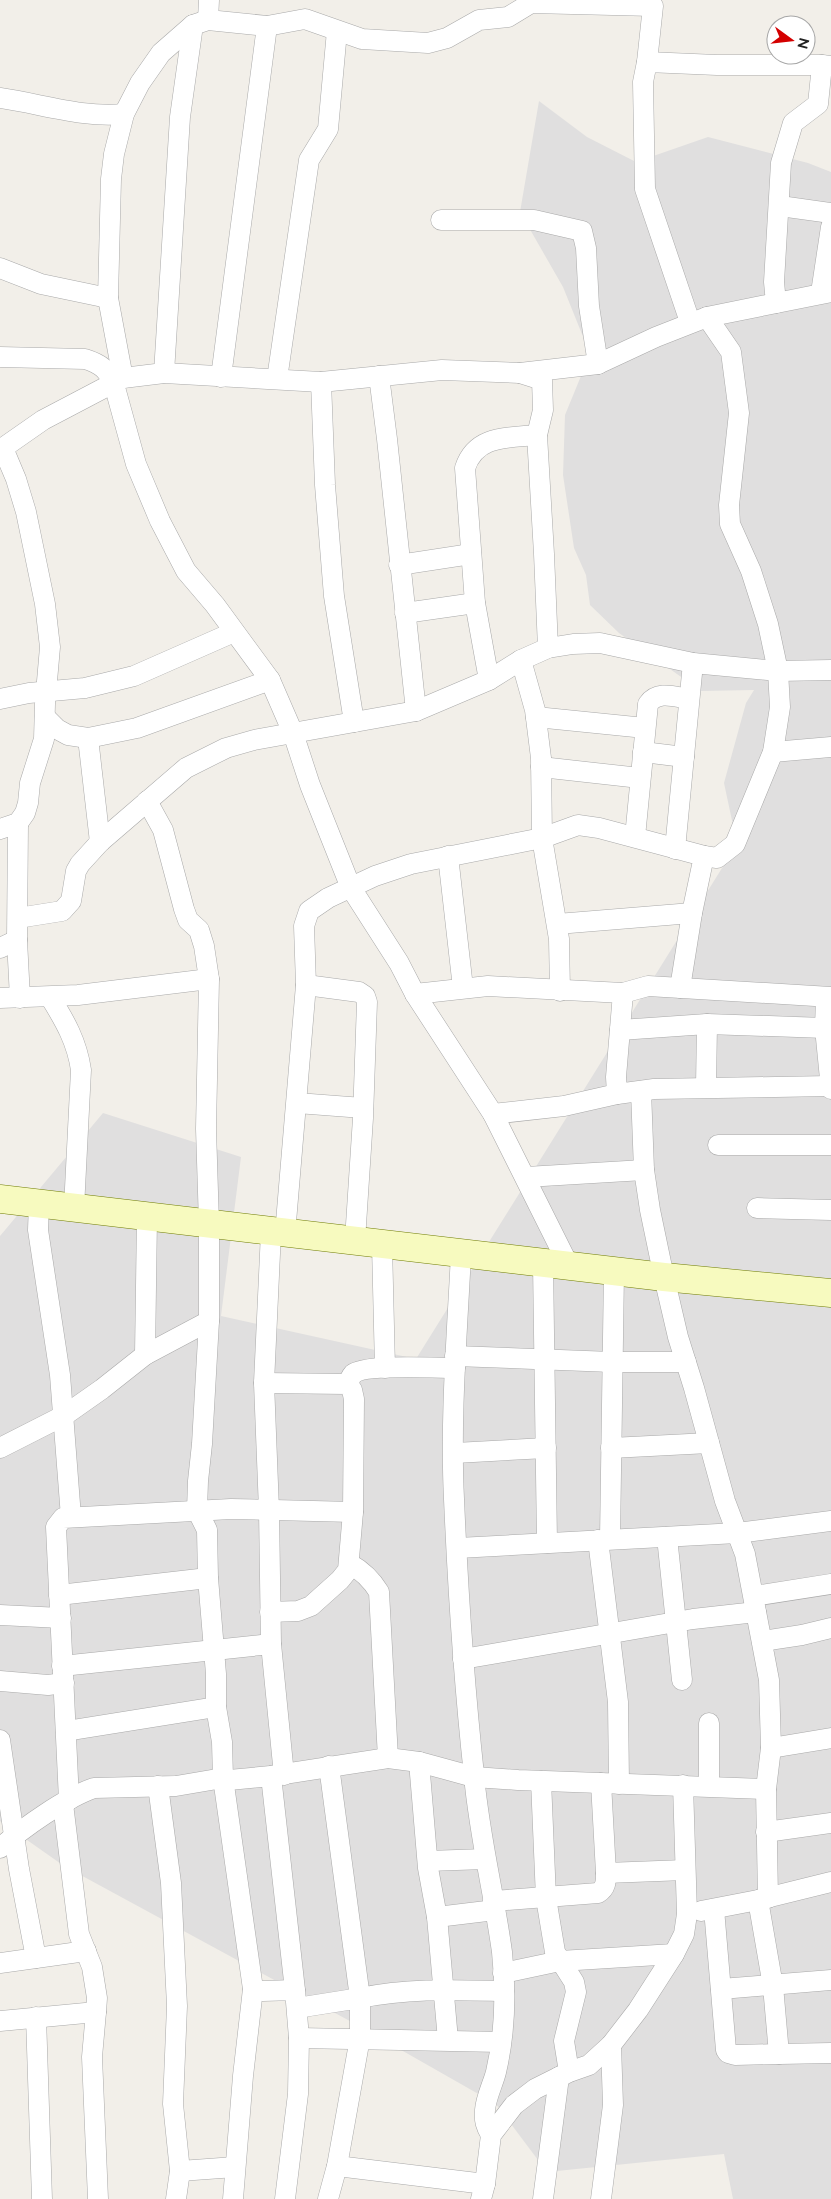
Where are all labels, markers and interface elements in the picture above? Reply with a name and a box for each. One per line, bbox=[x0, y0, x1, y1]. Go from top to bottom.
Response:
north arrow bbox=[766, 15, 816, 65]
text: N bbox=[794, 36, 813, 51]

